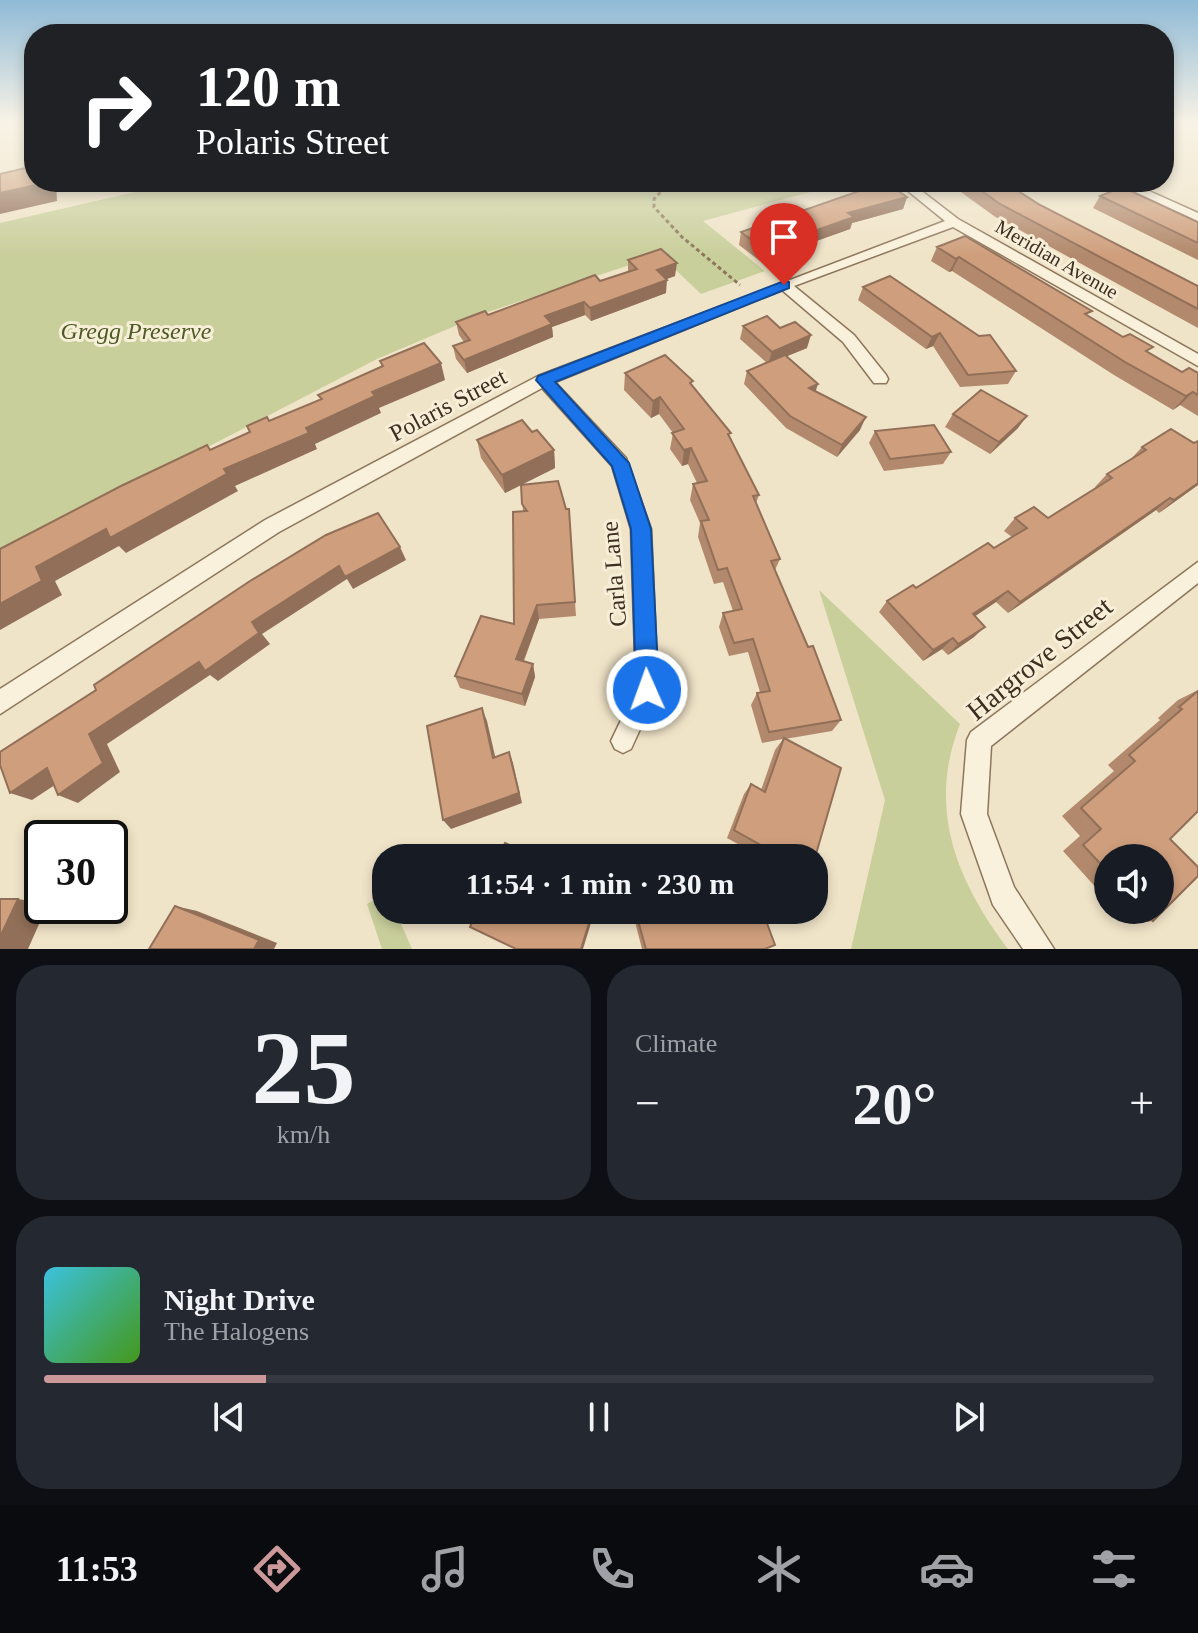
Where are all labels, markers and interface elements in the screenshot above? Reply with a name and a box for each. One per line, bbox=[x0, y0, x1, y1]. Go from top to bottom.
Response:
icon: right bbox=[64, 56, 168, 160]
text: 120 m bbox=[196, 56, 341, 118]
text: Polaris Street bbox=[196, 122, 389, 162]
pin bbox=[750, 203, 818, 285]
icon: arrive bbox=[762, 215, 806, 259]
street label: Meridian Avenue bbox=[992, 215, 1122, 303]
park label: Gregg Preserve bbox=[61, 318, 212, 344]
street label: Polaris Street bbox=[385, 363, 511, 447]
street label: Carla Lane bbox=[596, 520, 632, 628]
street label: Hargrove Street bbox=[961, 590, 1118, 726]
position arrow bbox=[605, 648, 689, 732]
speed limit sign: 30 bbox=[24, 820, 128, 924]
map controls bbox=[1094, 844, 1174, 924]
button: sound bbox=[1094, 844, 1174, 924]
text: 11:54 · 1 min · 230 m bbox=[466, 867, 734, 900]
text: 25 bbox=[252, 1010, 356, 1125]
text: Climate bbox=[635, 1029, 717, 1058]
text: 20° bbox=[853, 1071, 937, 1137]
text: − bbox=[635, 1079, 660, 1128]
text: + bbox=[1129, 1079, 1154, 1128]
text: km/h bbox=[277, 1120, 330, 1149]
text: Night Drive bbox=[164, 1283, 315, 1316]
text: The Halogens bbox=[164, 1317, 309, 1346]
icon: previous bbox=[207, 1395, 251, 1439]
icon: pause bbox=[577, 1395, 621, 1439]
icon: next bbox=[947, 1395, 991, 1439]
icon: directions bbox=[249, 1541, 305, 1597]
icon: music bbox=[417, 1541, 473, 1597]
icon: phone bbox=[584, 1541, 640, 1597]
icon: climate bbox=[751, 1541, 807, 1597]
icon: car bbox=[919, 1541, 975, 1597]
icon: filters bbox=[1086, 1541, 1142, 1597]
text: 11:53 bbox=[56, 1549, 138, 1589]

